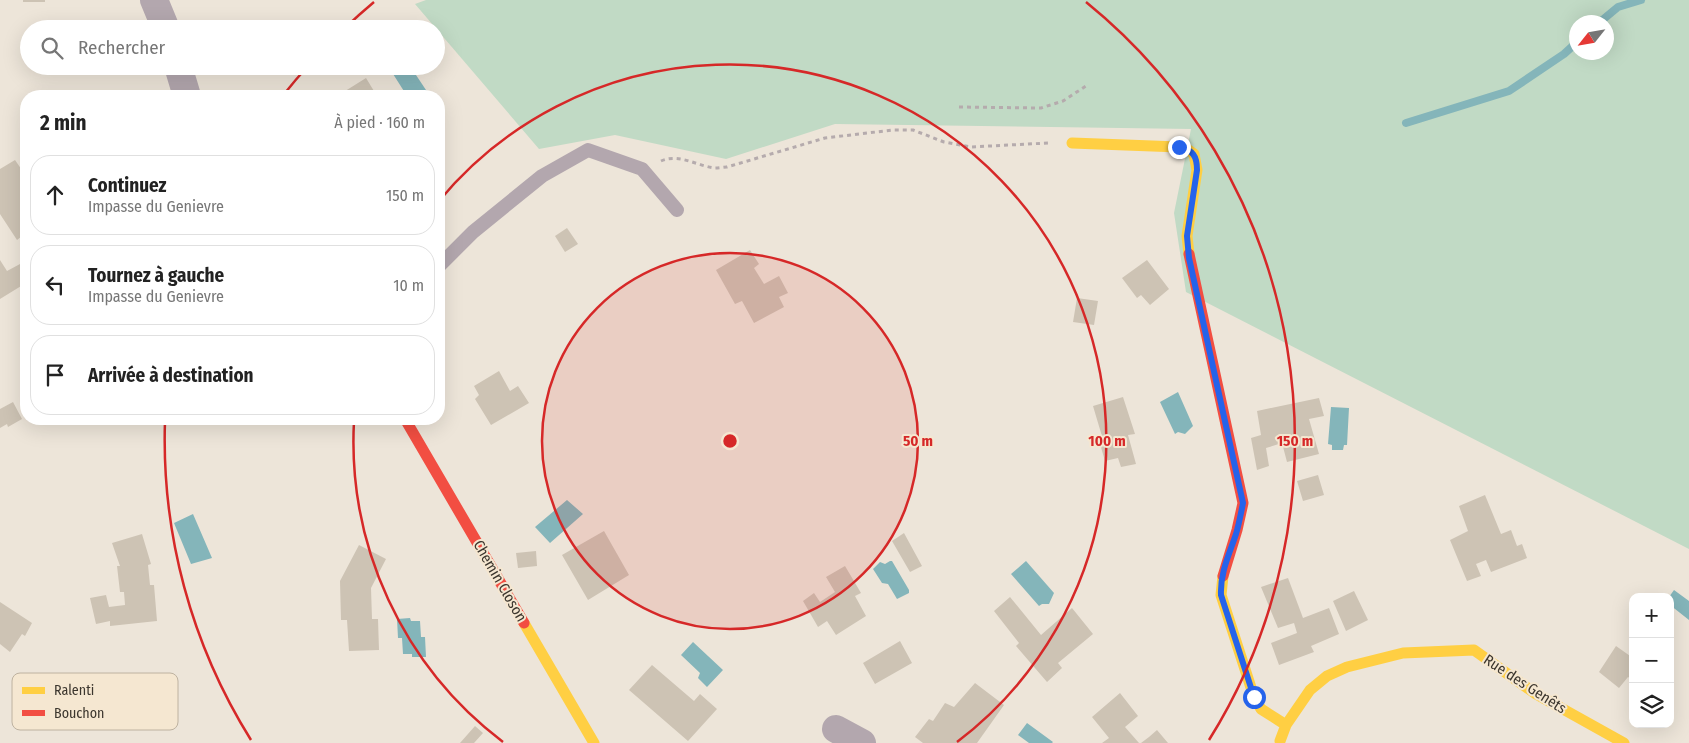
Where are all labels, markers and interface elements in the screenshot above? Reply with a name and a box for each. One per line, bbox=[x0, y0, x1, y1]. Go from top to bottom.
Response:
north arrow bbox=[1569, 15, 1614, 60]
search box bbox=[20, 20, 445, 75]
icon: search bbox=[38, 34, 66, 62]
text: Rechercher bbox=[78, 36, 165, 59]
text: 2 min bbox=[40, 110, 87, 136]
text: À pied · 160 m bbox=[334, 113, 425, 132]
route end bbox=[1168, 136, 1191, 159]
text: Continuez bbox=[88, 174, 167, 197]
icon: ahead bbox=[41, 181, 69, 209]
text: 150 m bbox=[386, 186, 424, 205]
text: Impasse du Genievre bbox=[88, 197, 224, 216]
text: Tournez à gauche bbox=[88, 264, 224, 287]
icon: left bbox=[41, 271, 69, 299]
text: 10 m bbox=[393, 276, 424, 295]
text: Impasse du Genievre bbox=[88, 287, 224, 306]
icon: arrive bbox=[41, 361, 69, 389]
text: Arrivée à destination bbox=[88, 364, 254, 387]
centre of rings bbox=[721, 432, 739, 450]
text: 50 m bbox=[903, 432, 933, 450]
text: 100 m bbox=[1088, 432, 1126, 450]
text: 150 m bbox=[1277, 432, 1313, 450]
street label: Chemin Closon bbox=[469, 537, 531, 625]
map controls bbox=[1629, 593, 1674, 728]
button: + bbox=[1629, 593, 1674, 638]
button: − bbox=[1629, 638, 1674, 683]
street label: Rue des Genêts bbox=[1480, 651, 1570, 717]
legend bbox=[12, 673, 178, 730]
text: Ralenti bbox=[54, 682, 94, 699]
button: layers bbox=[1629, 683, 1674, 728]
route start bbox=[1243, 686, 1266, 709]
text: Bouchon bbox=[54, 705, 104, 722]

